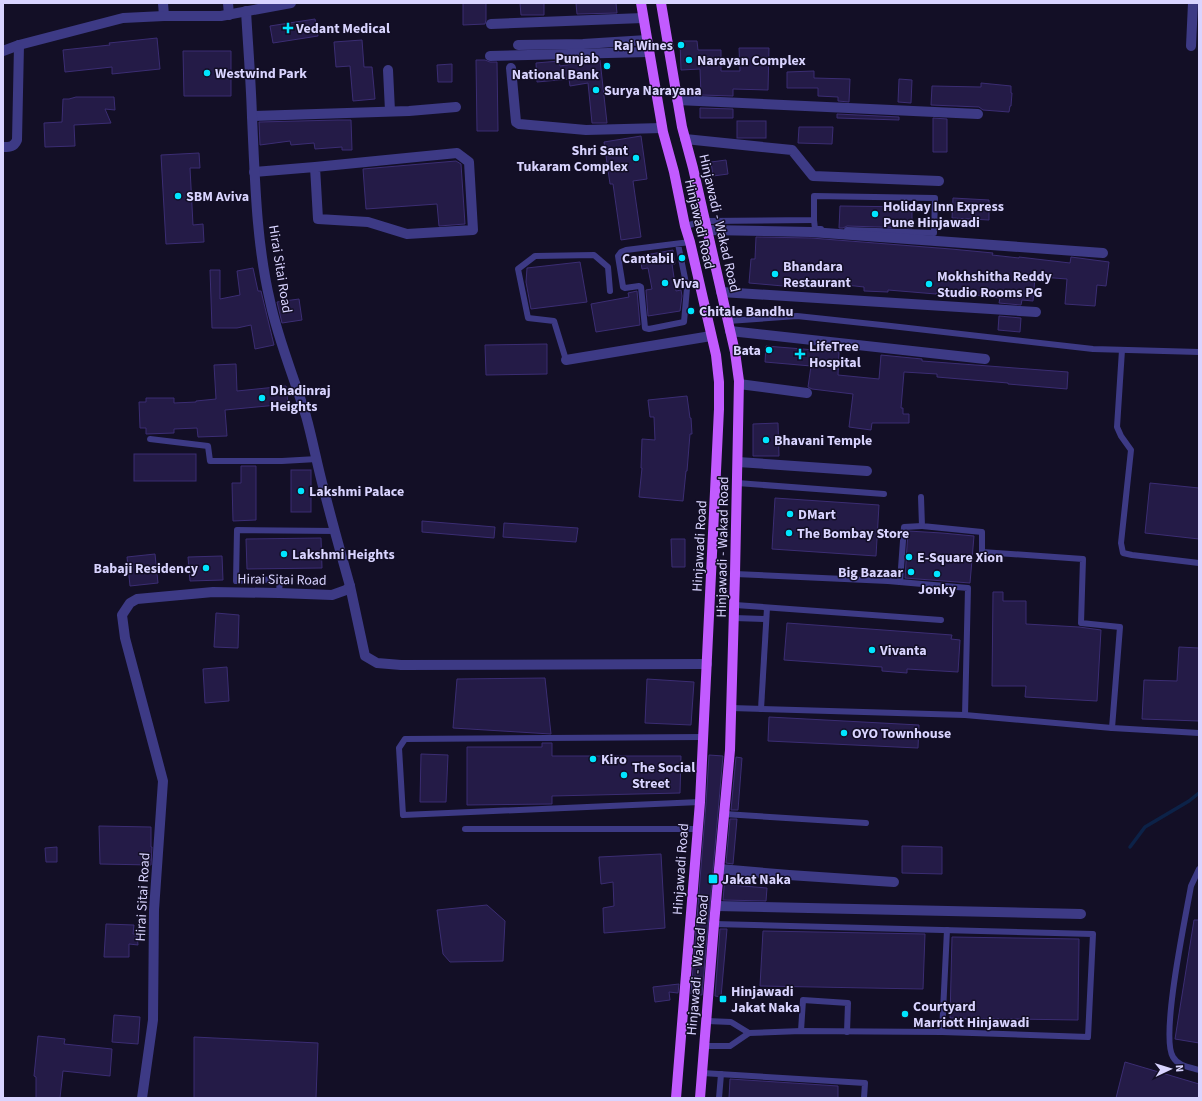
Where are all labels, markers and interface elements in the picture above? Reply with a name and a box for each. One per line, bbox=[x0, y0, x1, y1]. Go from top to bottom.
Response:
place label: Vedant Medical bbox=[295, 19, 390, 39]
marker: Vedant Medical bbox=[283, 23, 293, 33]
place label: Raj Wines bbox=[614, 36, 673, 56]
marker: Raj Wines bbox=[676, 40, 686, 50]
place label: Punjab National Bank bbox=[512, 49, 599, 85]
place label: Narayan Complex bbox=[697, 51, 806, 71]
marker: Narayan Complex bbox=[684, 55, 694, 65]
marker: Punjab National Bank bbox=[602, 61, 612, 71]
place label: Westwind Park bbox=[215, 64, 307, 84]
marker: Westwind Park bbox=[202, 68, 212, 78]
place label: Surya Narayana bbox=[604, 81, 702, 101]
marker: Surya Narayana bbox=[591, 85, 601, 95]
place label: Shri Sant Tukaram Complex bbox=[516, 141, 629, 177]
street label: Hinjawadi - Wakad Road bbox=[693, 152, 745, 294]
marker: Shri Sant Tukaram Complex bbox=[631, 153, 641, 163]
street label: Hinjawadi Road bbox=[679, 177, 719, 271]
place label: SBM Aviva bbox=[186, 187, 249, 207]
marker: SBM Aviva bbox=[173, 191, 183, 201]
place label: Holiday Inn Express Pune Hinjawadi bbox=[883, 197, 1004, 233]
marker: Holiday Inn Express Pune Hinjawadi bbox=[870, 209, 880, 219]
street label: Hirai Sitai Road bbox=[263, 224, 297, 315]
place label: Cantabil bbox=[622, 249, 674, 269]
marker: Cantabil bbox=[677, 253, 687, 263]
place label: Bhandara Restaurant bbox=[783, 257, 852, 293]
place label: Mokhshitha Reddy Studio Rooms PG bbox=[937, 267, 1052, 303]
marker: Bhandara Restaurant bbox=[770, 269, 780, 279]
place label: Viva bbox=[672, 274, 699, 294]
marker: Viva bbox=[660, 278, 670, 288]
marker: Mokhshitha Reddy Studio Rooms PG bbox=[924, 279, 934, 289]
place label: Chitale Bandhu bbox=[699, 302, 793, 322]
marker: Chitale Bandhu bbox=[686, 306, 696, 316]
place label: LifeTree Hospital bbox=[809, 337, 861, 373]
place label: Bata bbox=[733, 341, 761, 361]
marker: Bata bbox=[764, 345, 774, 355]
marker: LifeTree Hospital bbox=[794, 348, 806, 360]
place label: Dhadinraj Heights bbox=[270, 381, 331, 417]
marker: Dhadinraj Heights bbox=[257, 393, 267, 403]
place label: Bhavani Temple bbox=[774, 431, 872, 451]
marker: Bhavani Temple bbox=[761, 435, 771, 445]
street label: Hinjawadi - Wakad Road bbox=[712, 476, 734, 618]
place label: Lakshmi Palace bbox=[309, 482, 404, 502]
marker: Lakshmi Palace bbox=[296, 486, 306, 496]
street label: Hinjawadi Road bbox=[688, 500, 712, 592]
place label: DMart bbox=[798, 505, 837, 525]
marker: DMart bbox=[785, 509, 795, 519]
place label: The Bombay Store bbox=[797, 524, 909, 544]
marker: The Bombay Store bbox=[784, 528, 794, 538]
place label: Lakshmi Heights bbox=[292, 545, 395, 565]
place label: E-Square Xion bbox=[917, 548, 1003, 568]
marker: Lakshmi Heights bbox=[279, 549, 289, 559]
marker: E-Square Xion bbox=[904, 552, 914, 562]
place label: Babaji Residency bbox=[93, 559, 199, 579]
marker: Babaji Residency bbox=[201, 563, 211, 573]
place label: Big Bazaar bbox=[838, 563, 903, 583]
marker: Big Bazaar bbox=[906, 567, 916, 577]
street label: Hirai Sitai Road bbox=[237, 569, 327, 591]
marker: Jonky bbox=[932, 569, 942, 579]
place label: Jonky bbox=[918, 580, 957, 600]
place label: Vivanta bbox=[879, 641, 927, 661]
marker: Vivanta bbox=[867, 645, 877, 655]
place label: OYO Townhouse bbox=[852, 724, 951, 744]
marker: OYO Townhouse bbox=[839, 728, 849, 738]
place label: Kiro bbox=[601, 750, 627, 770]
marker: Kiro bbox=[588, 754, 598, 764]
place label: The Social Street bbox=[632, 758, 695, 794]
marker: The Social Street bbox=[619, 770, 629, 780]
street label: Hinjawadi Road bbox=[668, 823, 694, 916]
street label: Hirai Sitai Road bbox=[131, 852, 155, 942]
place label: Jakat Naka bbox=[722, 870, 791, 890]
marker: Jakat Naka bbox=[707, 873, 719, 885]
street label: Hinjawadi - Wakad Road bbox=[682, 894, 714, 1036]
place label: Hinjawadi Jakat Naka bbox=[731, 982, 800, 1018]
marker: Hinjawadi Jakat Naka bbox=[718, 994, 728, 1004]
place label: Courtyard Marriott Hinjawadi bbox=[913, 997, 1029, 1033]
marker: Courtyard Marriott Hinjawadi bbox=[900, 1009, 910, 1019]
north arrow bbox=[1150, 1049, 1190, 1089]
text: N bbox=[1172, 1064, 1187, 1073]

